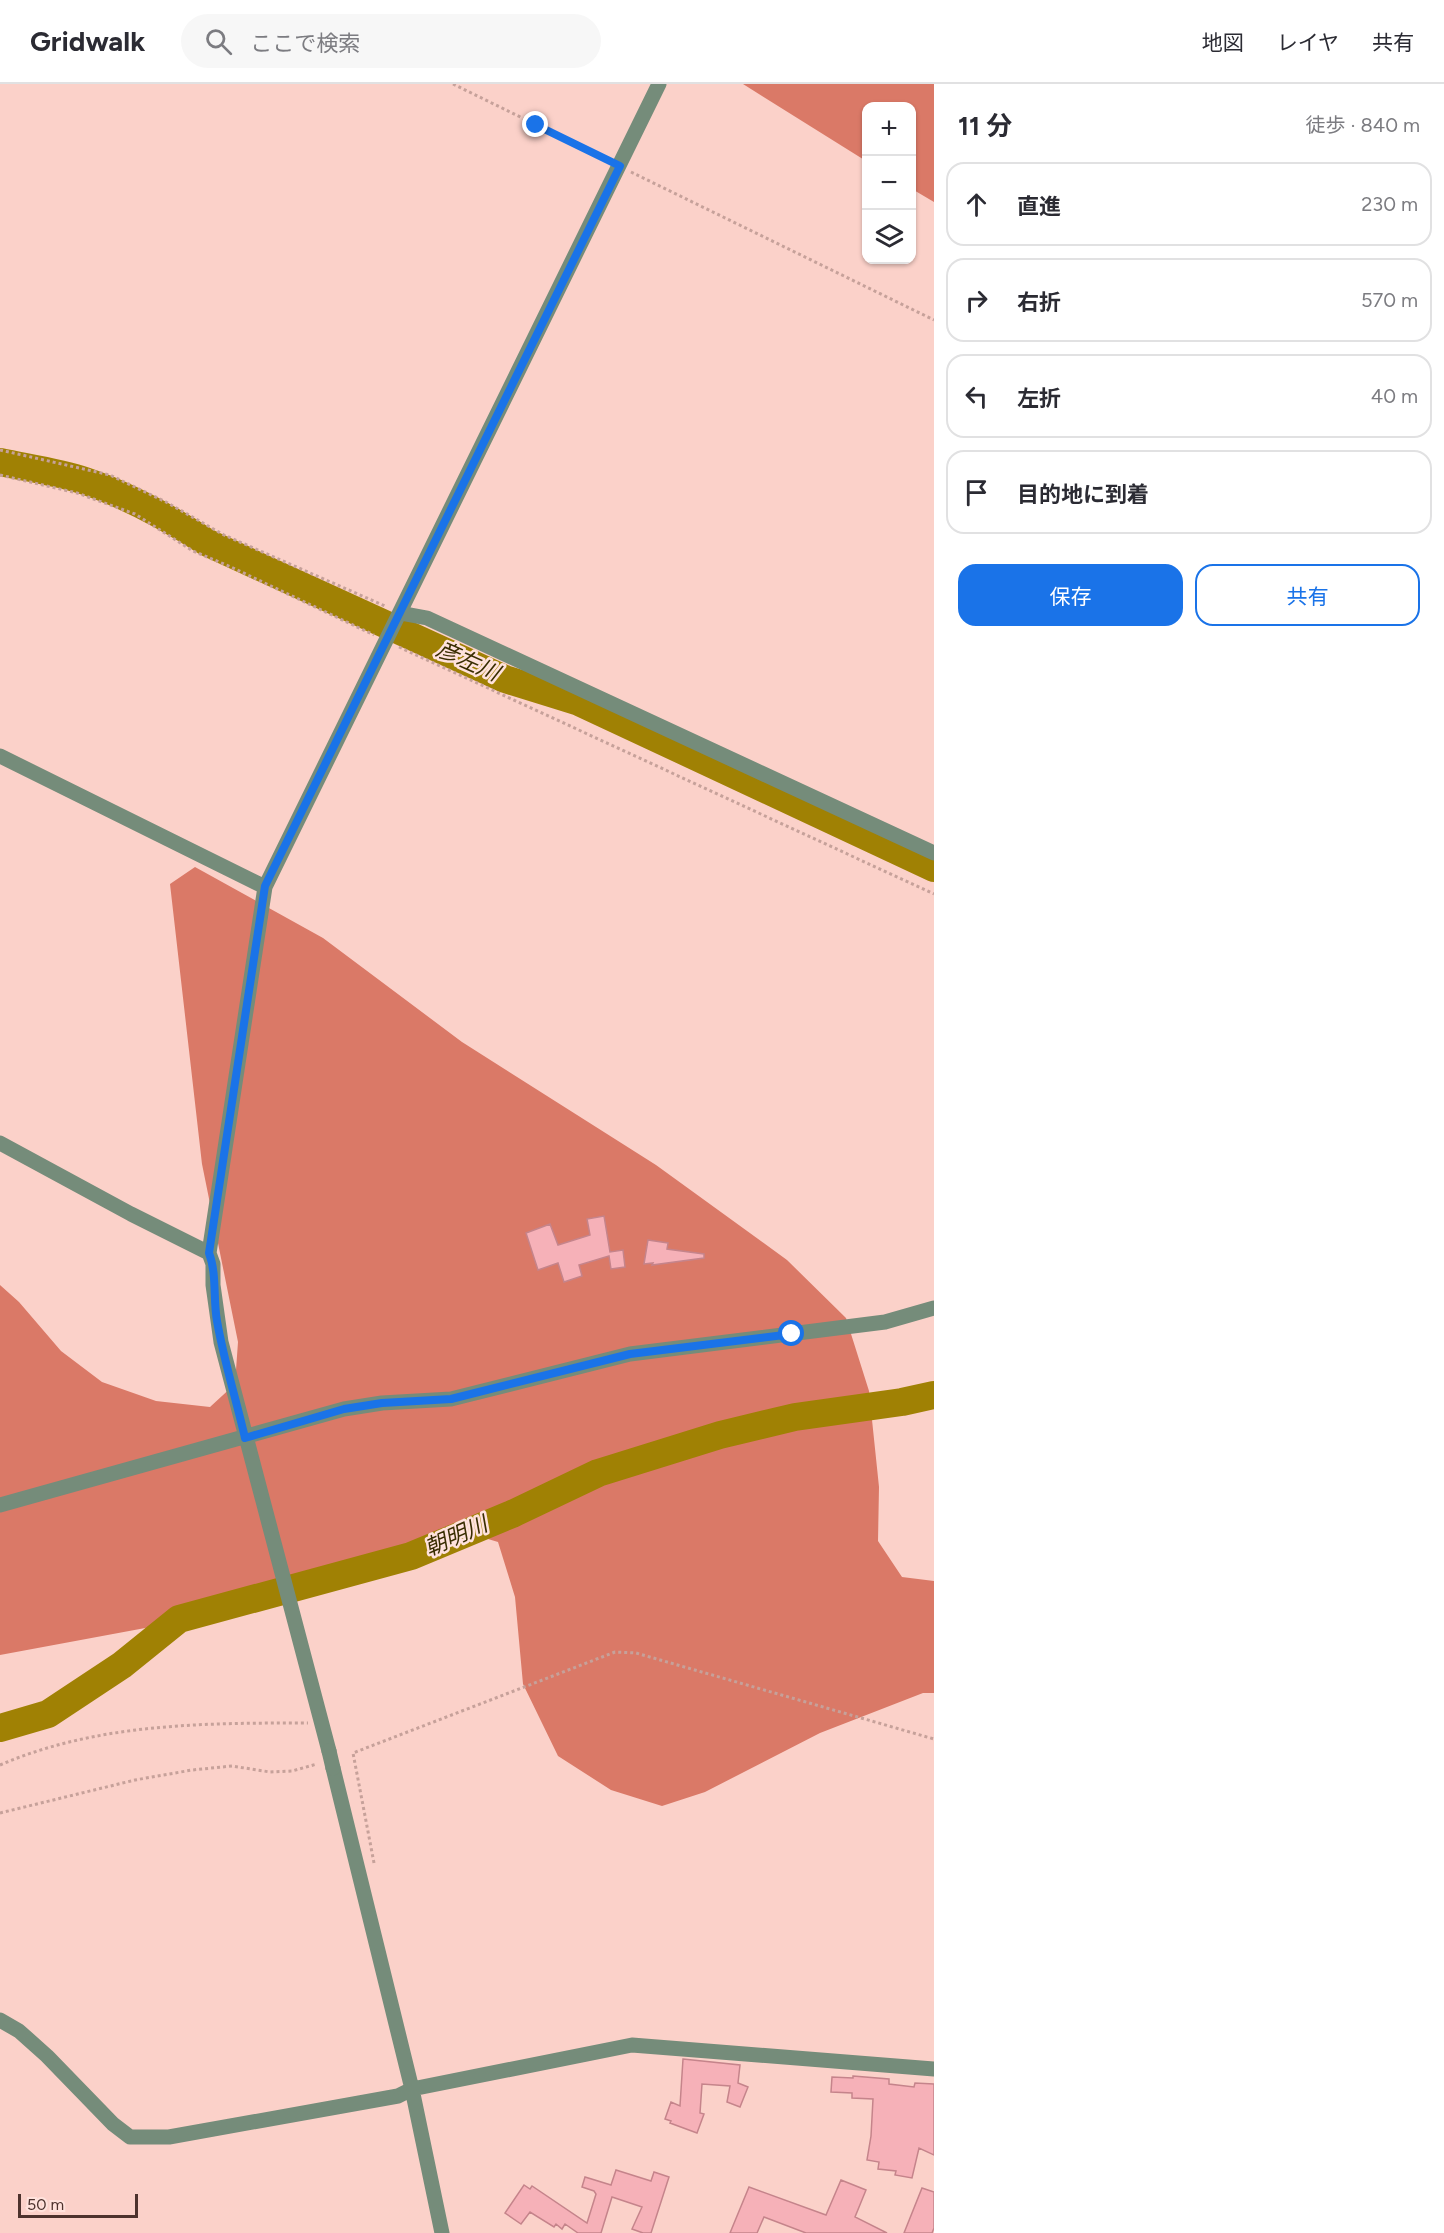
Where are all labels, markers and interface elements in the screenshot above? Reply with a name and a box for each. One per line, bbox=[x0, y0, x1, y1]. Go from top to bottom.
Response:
search box bbox=[181, 14, 601, 68]
text: Gridwalk bbox=[30, 24, 145, 58]
icon: search bbox=[202, 25, 235, 58]
text: ここで検索 bbox=[250, 30, 360, 57]
text: 地図 bbox=[1202, 30, 1244, 55]
text: レイヤ bbox=[1277, 30, 1339, 55]
text: 共有 bbox=[1372, 30, 1414, 55]
map controls bbox=[862, 102, 916, 264]
button: + bbox=[862, 102, 916, 156]
text: 11 分 bbox=[958, 110, 1012, 142]
route end bbox=[522, 111, 548, 137]
text: 徒歩 · 840 m bbox=[1306, 113, 1420, 137]
button: − bbox=[862, 156, 916, 210]
icon: ahead bbox=[960, 188, 993, 221]
text: 230 m bbox=[1361, 192, 1418, 216]
text: 直進 bbox=[1017, 193, 1061, 220]
button: layers bbox=[862, 210, 916, 264]
icon: right bbox=[960, 284, 993, 317]
text: 570 m bbox=[1361, 288, 1418, 312]
text: 右折 bbox=[1017, 289, 1061, 316]
icon: left bbox=[960, 380, 993, 413]
text: 40 m bbox=[1371, 384, 1418, 408]
text: 左折 bbox=[1017, 385, 1061, 412]
icon: arrive bbox=[960, 476, 993, 509]
text: 目的地に到着 bbox=[1017, 481, 1149, 508]
button: 保存 bbox=[958, 564, 1183, 626]
button: 共有 bbox=[1195, 564, 1420, 626]
water label: 彦左川 bbox=[432, 635, 505, 688]
route start bbox=[778, 1320, 804, 1346]
water label: 朝明川 bbox=[420, 1509, 493, 1562]
scale bar bbox=[18, 2191, 138, 2218]
text: 50 m bbox=[27, 2195, 64, 2214]

